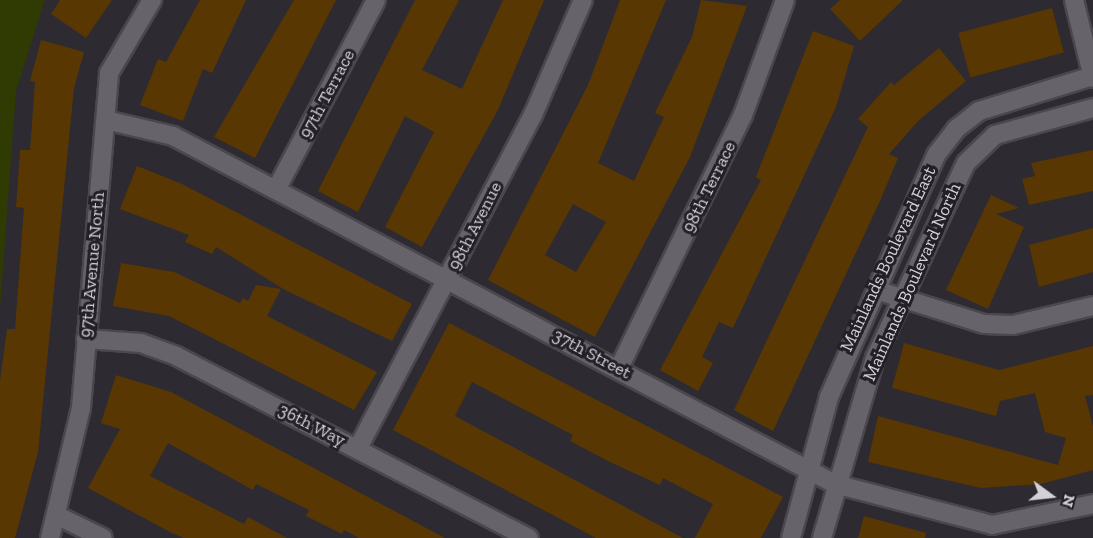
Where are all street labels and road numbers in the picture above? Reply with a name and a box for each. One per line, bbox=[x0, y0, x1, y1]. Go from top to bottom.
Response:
street label: 97th Terrace bbox=[294, 46, 360, 142]
street label: 98th Terrace bbox=[678, 138, 740, 236]
street label: Mainlands Boulevard East bbox=[836, 163, 940, 355]
street label: 98th Avenue bbox=[443, 178, 507, 274]
street label: Mainlands Boulevard North bbox=[859, 180, 965, 384]
street label: 97th Avenue North bbox=[75, 191, 109, 339]
street label: 37th Street bbox=[549, 324, 635, 384]
street label: 36th Way bbox=[275, 399, 349, 451]

